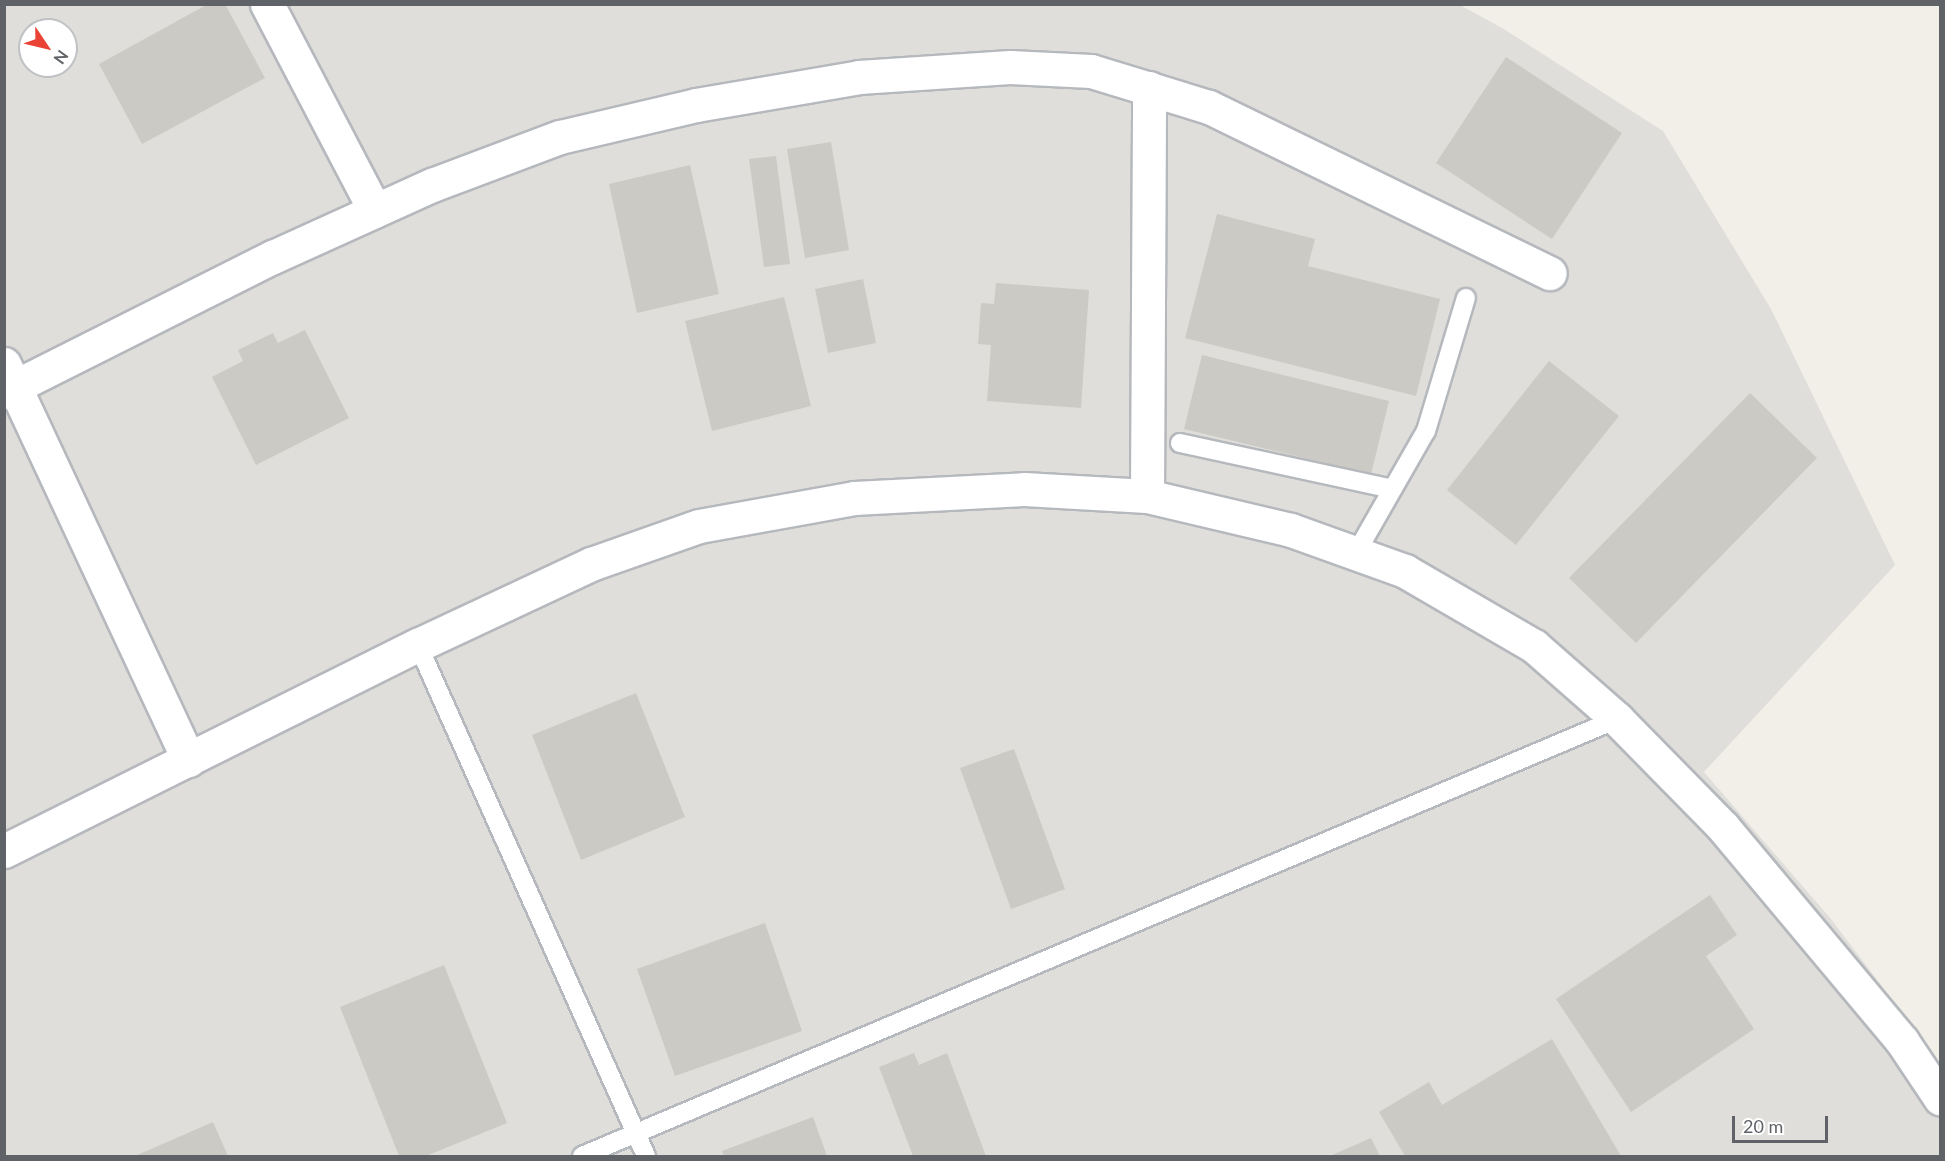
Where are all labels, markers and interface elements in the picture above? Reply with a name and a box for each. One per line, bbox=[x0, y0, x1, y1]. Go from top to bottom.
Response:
north arrow bbox=[18, 18, 78, 78]
text: N bbox=[50, 47, 73, 68]
scale bar bbox=[1735, 1104, 1831, 1142]
text: 20 m bbox=[1743, 1115, 1783, 1137]

